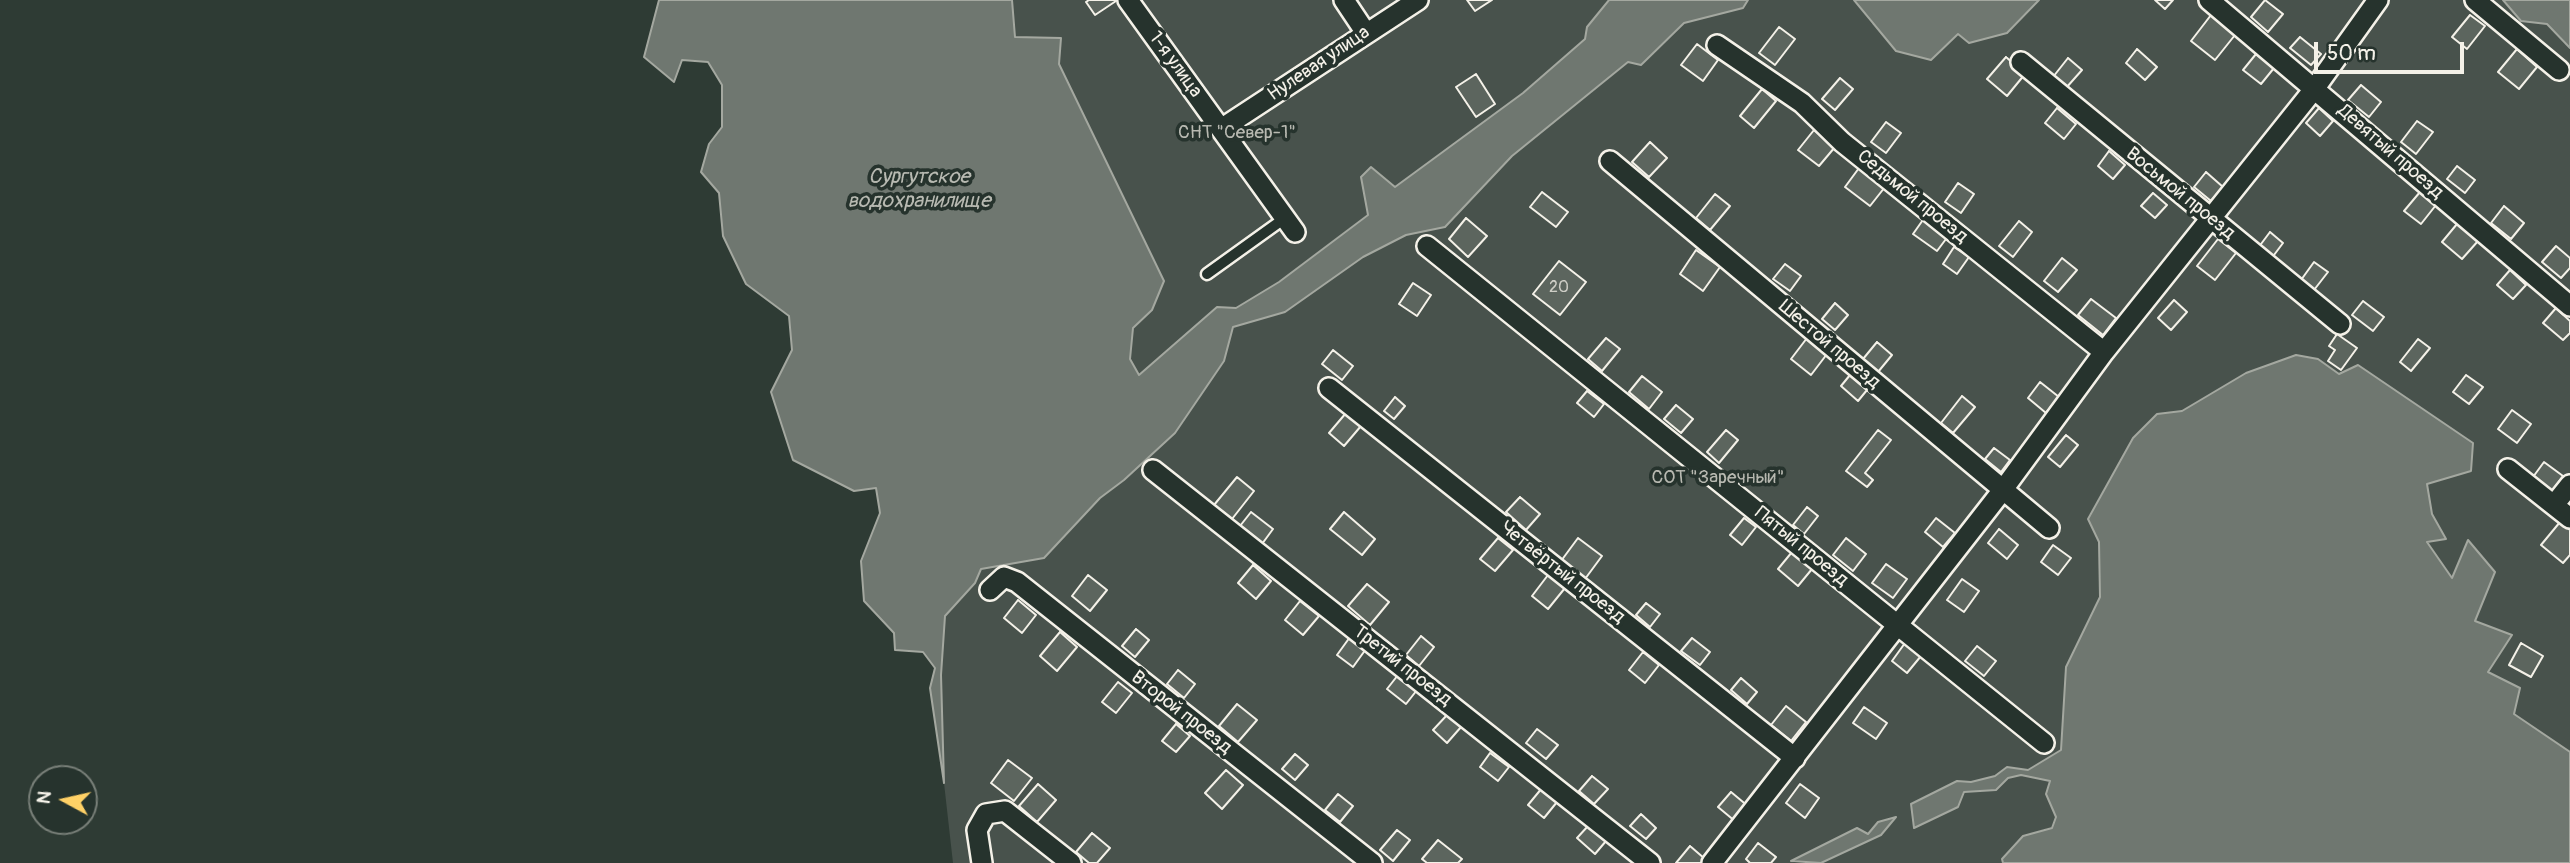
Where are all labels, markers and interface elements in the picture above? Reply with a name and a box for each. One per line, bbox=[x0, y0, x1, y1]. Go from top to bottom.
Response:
street label: Нулевая улица bbox=[1264, 22, 1374, 106]
street label: 1-я улица bbox=[1143, 28, 1207, 102]
scale bar bbox=[2318, 28, 2468, 72]
text: 50 m bbox=[2327, 40, 2376, 67]
street label: Девятый проезд bbox=[2332, 100, 2448, 204]
park label: СНТ "Север-1" bbox=[1178, 122, 1296, 144]
street label: Восьмой проезд bbox=[2121, 143, 2239, 245]
street label: Седьмой проезд bbox=[1852, 145, 1972, 249]
water label: Сургутское водохранилище bbox=[847, 165, 991, 215]
house number: 20 bbox=[1549, 278, 1569, 298]
street label: Шестой проезд bbox=[1773, 296, 1885, 394]
park label: СОТ "Заречный" bbox=[1652, 467, 1784, 489]
street label: Пятый проезд bbox=[1749, 502, 1853, 592]
street label: Четвёртый проезд bbox=[1495, 517, 1629, 629]
street label: Третий проезд bbox=[1348, 620, 1456, 712]
street label: Второй проезд bbox=[1126, 667, 1236, 759]
north arrow bbox=[28, 765, 98, 835]
text: N bbox=[31, 789, 57, 805]

